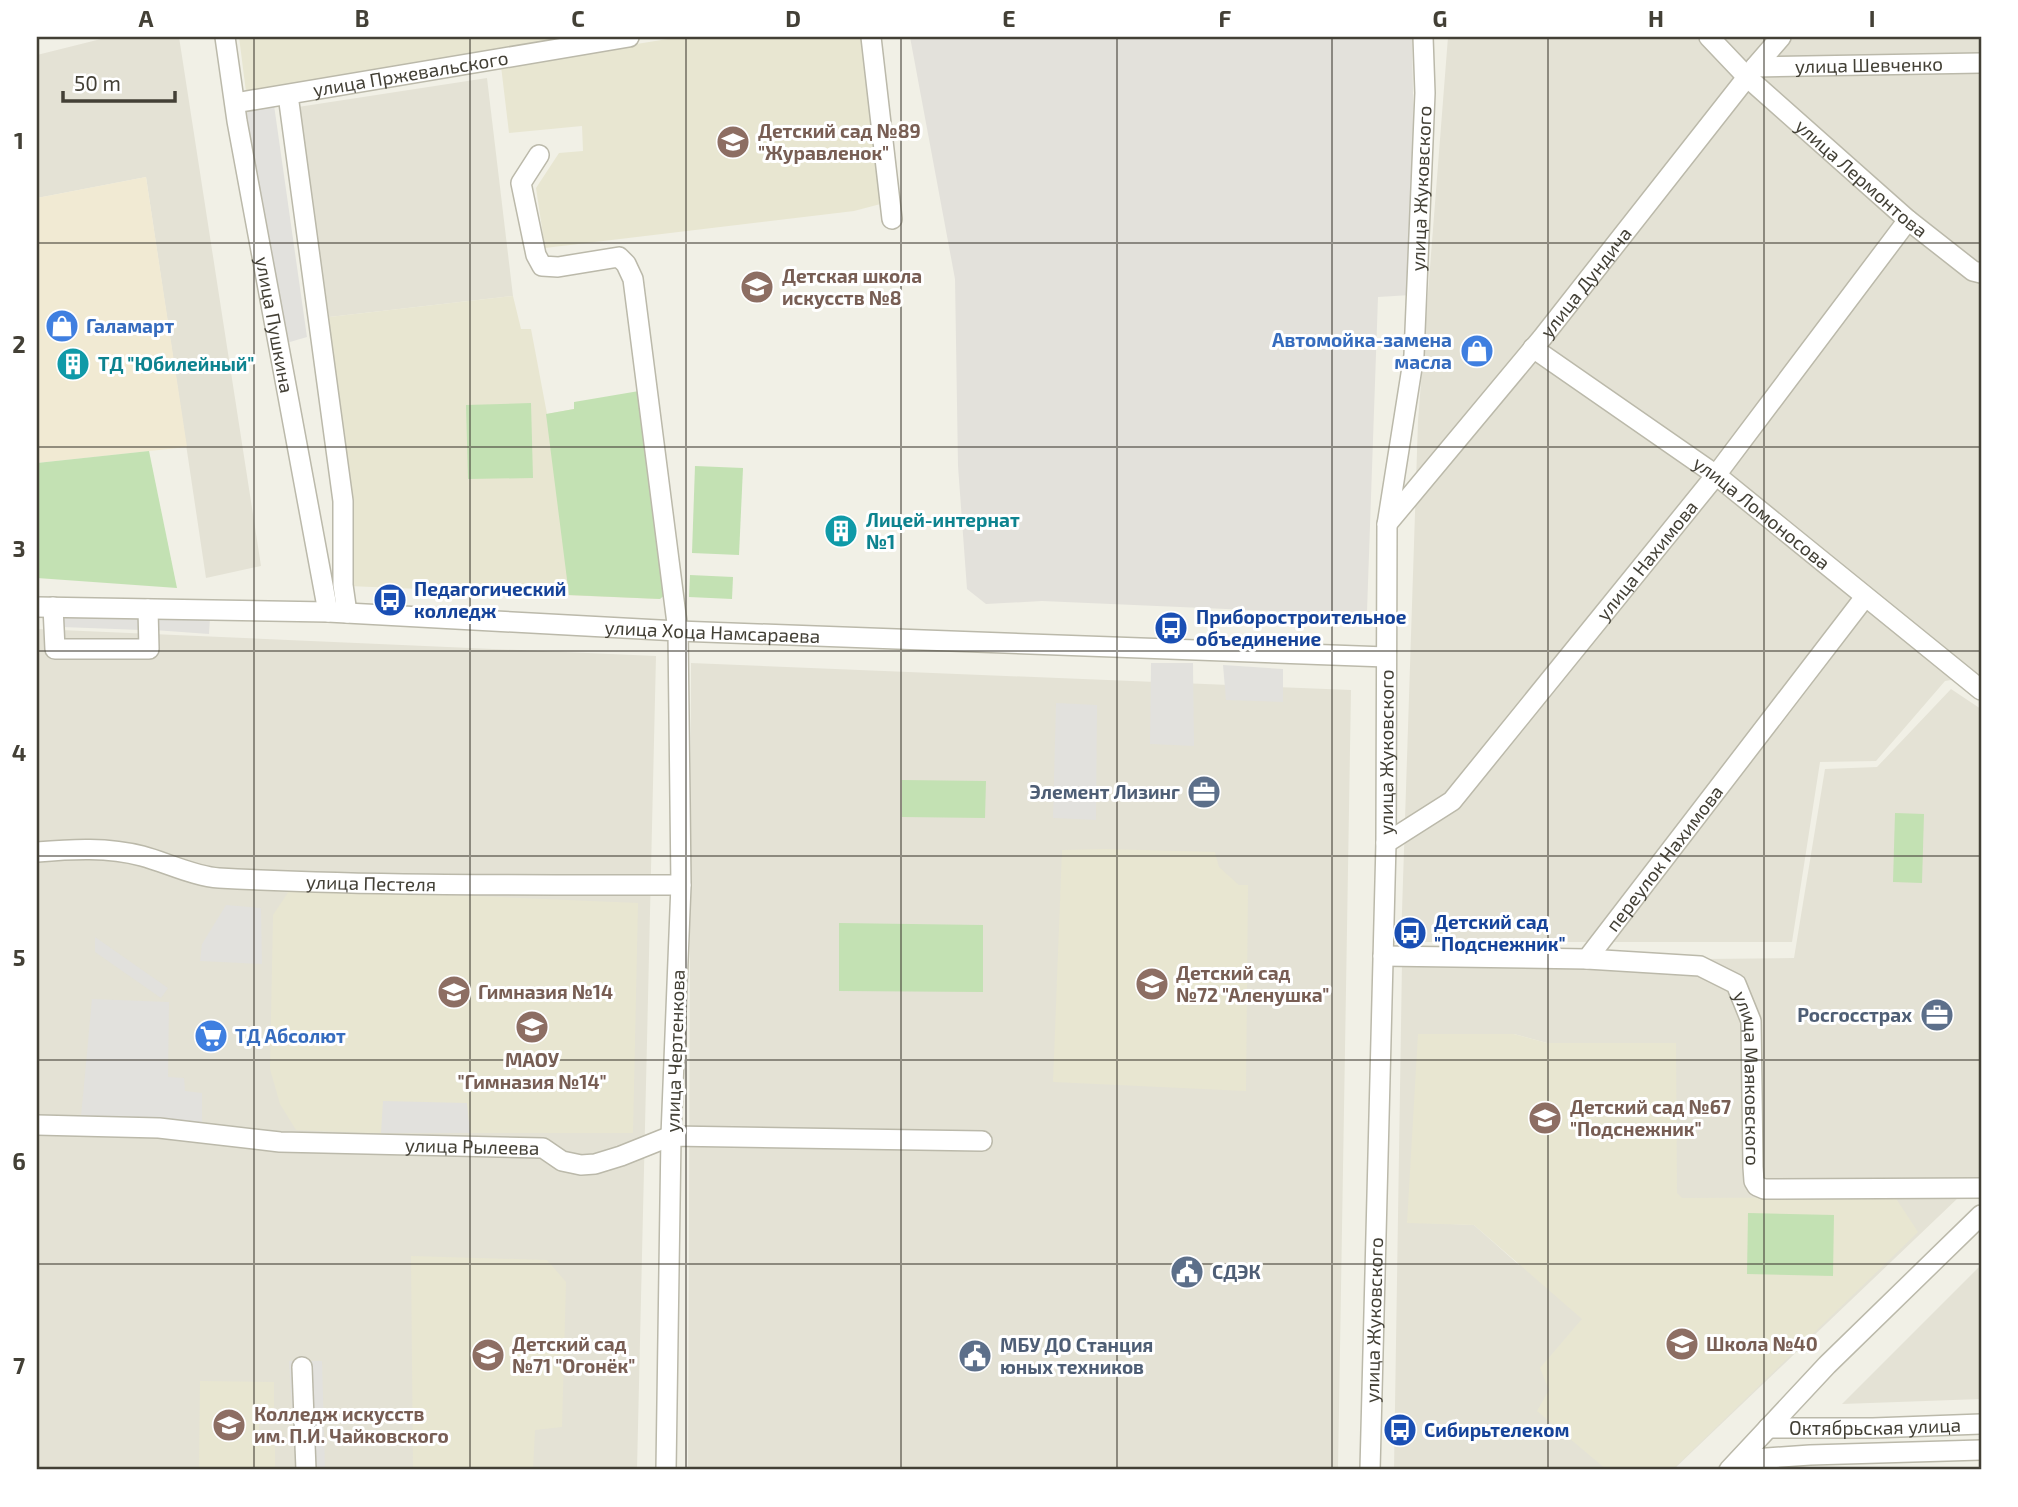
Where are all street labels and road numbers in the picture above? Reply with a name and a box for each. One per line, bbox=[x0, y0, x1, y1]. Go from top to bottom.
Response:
street label: улица Пржевальского bbox=[311, 45, 510, 102]
street label: улица Шевченко bbox=[1795, 52, 1943, 78]
street label: улица Жуковского bbox=[1406, 105, 1435, 272]
street label: улица Лермонтова bbox=[1790, 114, 1932, 242]
street label: улица Дундича bbox=[1535, 222, 1636, 343]
street label: улица Пушкина bbox=[250, 254, 299, 395]
street label: улица Ломоносова bbox=[1689, 451, 1835, 574]
street label: улица Нахимова bbox=[1591, 495, 1702, 625]
street label: улица Хоца Намсараева bbox=[604, 615, 821, 647]
street label: улица Жуковского bbox=[1374, 669, 1398, 835]
street label: переулок Нахимова bbox=[1600, 780, 1727, 936]
street label: улица Пестеля bbox=[306, 870, 436, 895]
street label: улица Чертенкова bbox=[660, 969, 690, 1133]
street label: улица Маяковского bbox=[1728, 987, 1765, 1166]
street label: улица Рылеева bbox=[405, 1133, 540, 1159]
street label: улица Жуковского bbox=[1360, 1237, 1387, 1403]
street label: Октябрьская улица bbox=[1789, 1413, 1961, 1439]

